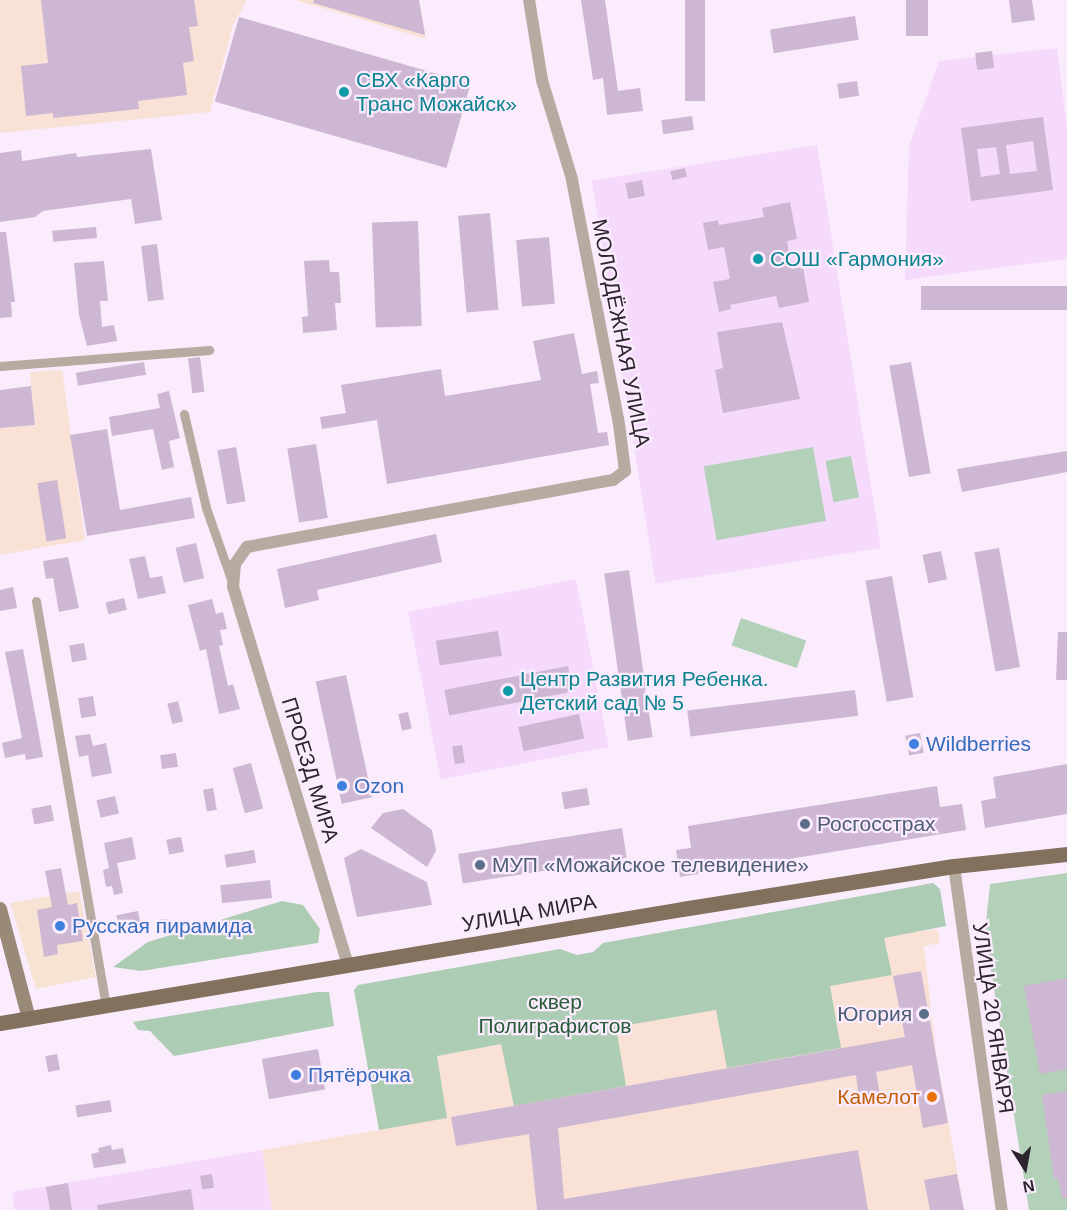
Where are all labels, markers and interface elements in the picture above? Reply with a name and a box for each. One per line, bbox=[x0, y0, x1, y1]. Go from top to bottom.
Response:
place label: СВХ «Карго Транс Можайск» bbox=[356, 67, 517, 117]
marker: СВХ «Карго Транс Можайск» bbox=[337, 85, 351, 99]
street label: МОЛОДЁЖНАЯ УЛИЦА bbox=[586, 217, 656, 449]
place label: СОШ «Гармония» bbox=[770, 246, 944, 272]
marker: СОШ «Гармония» bbox=[751, 252, 765, 266]
place label: Центр Развития Ребенка. Детский сад № 5 bbox=[520, 666, 769, 716]
marker: Центр Развития Ребенка. Детский сад № 5 bbox=[501, 684, 515, 698]
street label: ПРОЕЗД МИРА bbox=[276, 694, 344, 846]
place label: Wildberries bbox=[926, 731, 1031, 757]
marker: Wildberries bbox=[907, 737, 921, 751]
place label: Ozon bbox=[354, 773, 404, 799]
marker: Ozon bbox=[335, 779, 349, 793]
place label: Росгосстрах bbox=[817, 811, 936, 837]
marker: Росгосстрах bbox=[798, 817, 812, 831]
place label: МУП «Можайское телевидение» bbox=[492, 852, 809, 878]
marker: МУП «Можайское телевидение» bbox=[473, 858, 487, 872]
street label: УЛИЦА МИРА bbox=[460, 889, 598, 937]
place label: Русская пирамида bbox=[72, 913, 252, 939]
marker: Русская пирамида bbox=[53, 919, 67, 933]
street label: УЛИЦА 20 ЯНВАРЯ bbox=[967, 921, 1019, 1115]
park label: сквер Полиграфистов bbox=[478, 989, 632, 1039]
place label: Югория bbox=[837, 1001, 912, 1027]
marker: Югория bbox=[917, 1007, 931, 1021]
place label: Пятёрочка bbox=[308, 1062, 411, 1088]
marker: Пятёрочка bbox=[289, 1068, 303, 1082]
place label: Камелот bbox=[837, 1084, 920, 1110]
marker: Камелот bbox=[925, 1090, 939, 1104]
north arrow bbox=[995, 1138, 1055, 1198]
text: N bbox=[1021, 1177, 1036, 1196]

